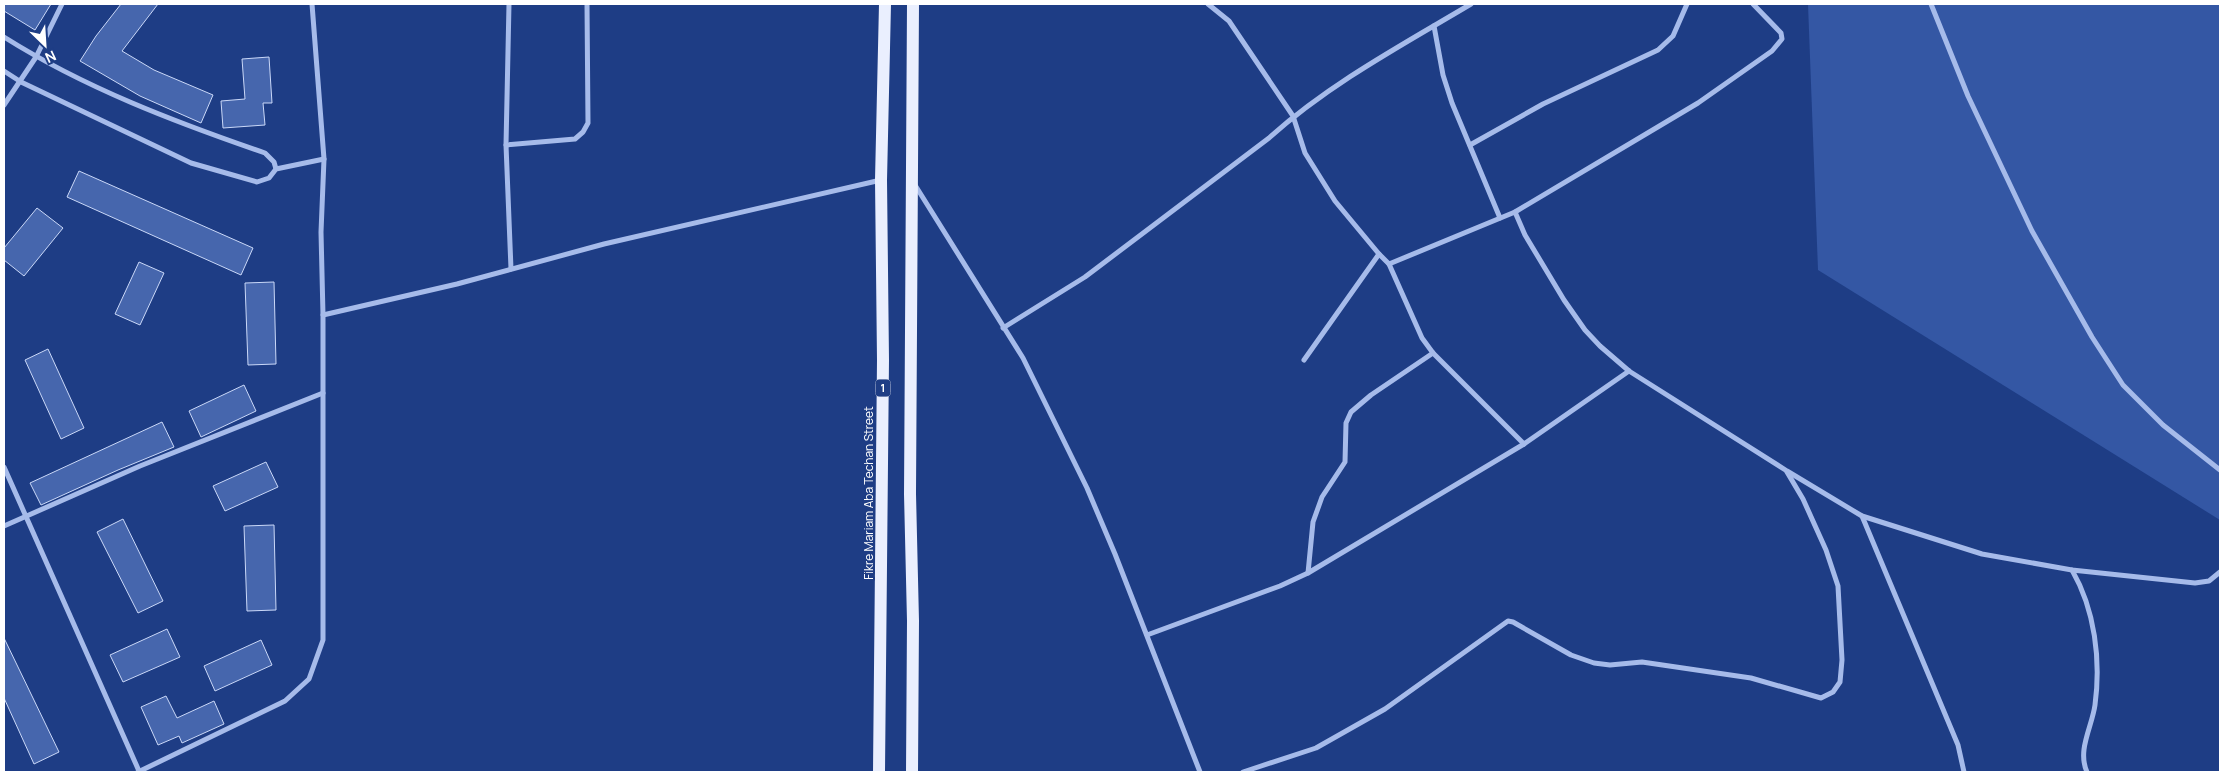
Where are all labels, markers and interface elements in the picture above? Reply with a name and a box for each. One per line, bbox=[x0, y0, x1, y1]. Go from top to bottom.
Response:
north arrow bbox=[20, 20, 70, 70]
text: N bbox=[42, 46, 59, 68]
road number: 1 bbox=[876, 379, 890, 396]
street label: Fikre Mariam Aba Techan Street bbox=[860, 406, 877, 580]

